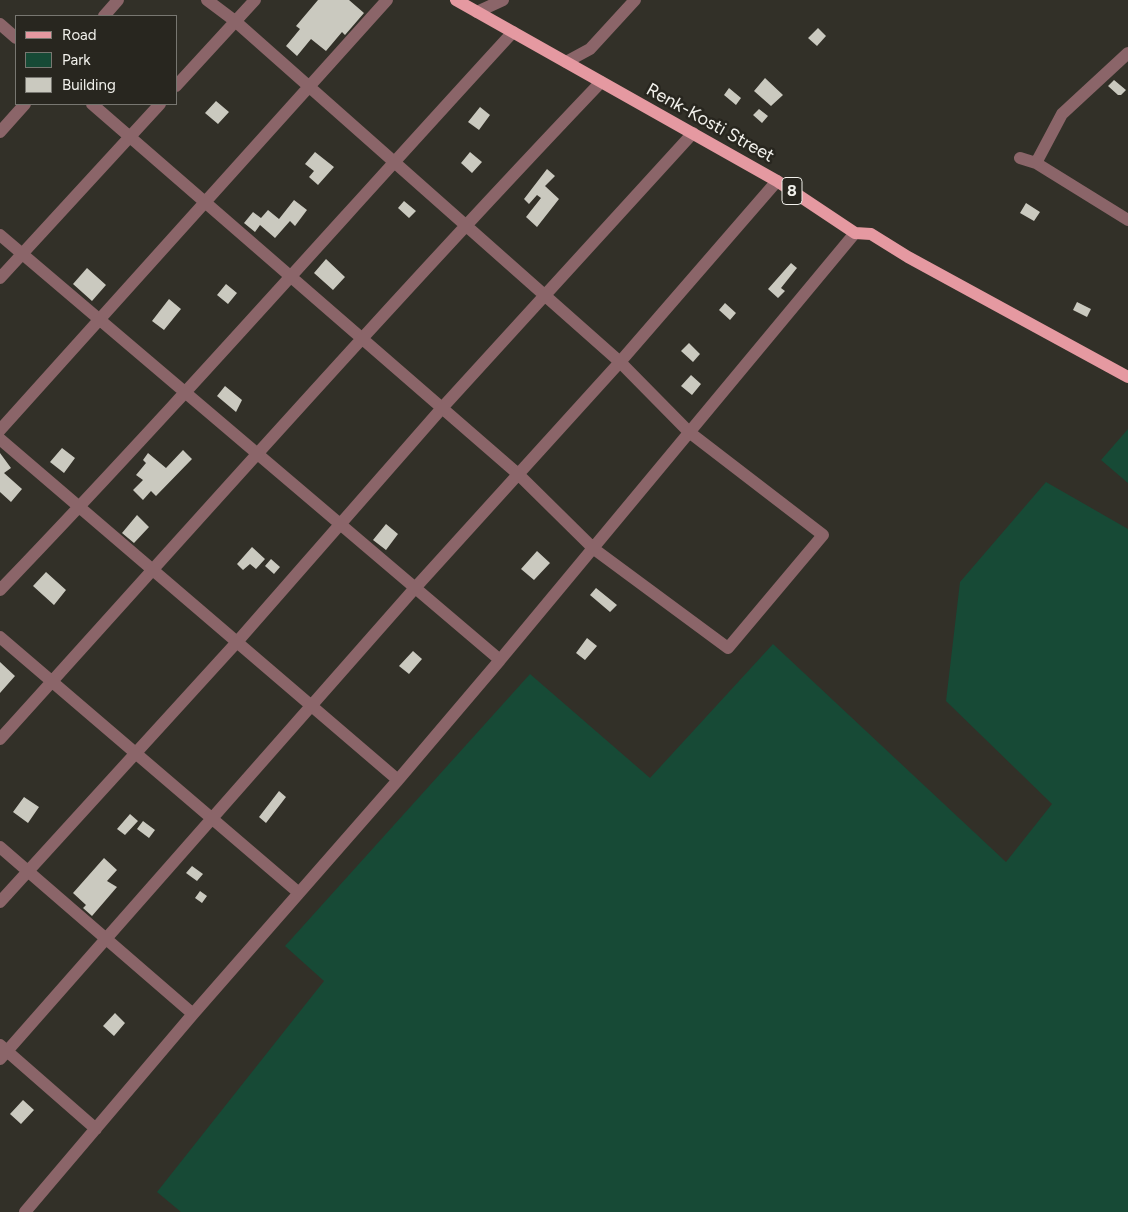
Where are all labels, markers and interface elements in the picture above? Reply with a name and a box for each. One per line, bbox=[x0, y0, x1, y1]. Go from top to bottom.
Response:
legend bbox=[15, 15, 178, 105]
text: Road bbox=[62, 26, 97, 44]
text: Park bbox=[62, 51, 91, 69]
text: Building bbox=[62, 76, 116, 94]
street label: Renk-Kosti Street bbox=[642, 79, 778, 167]
road number: 8 bbox=[782, 178, 802, 205]

